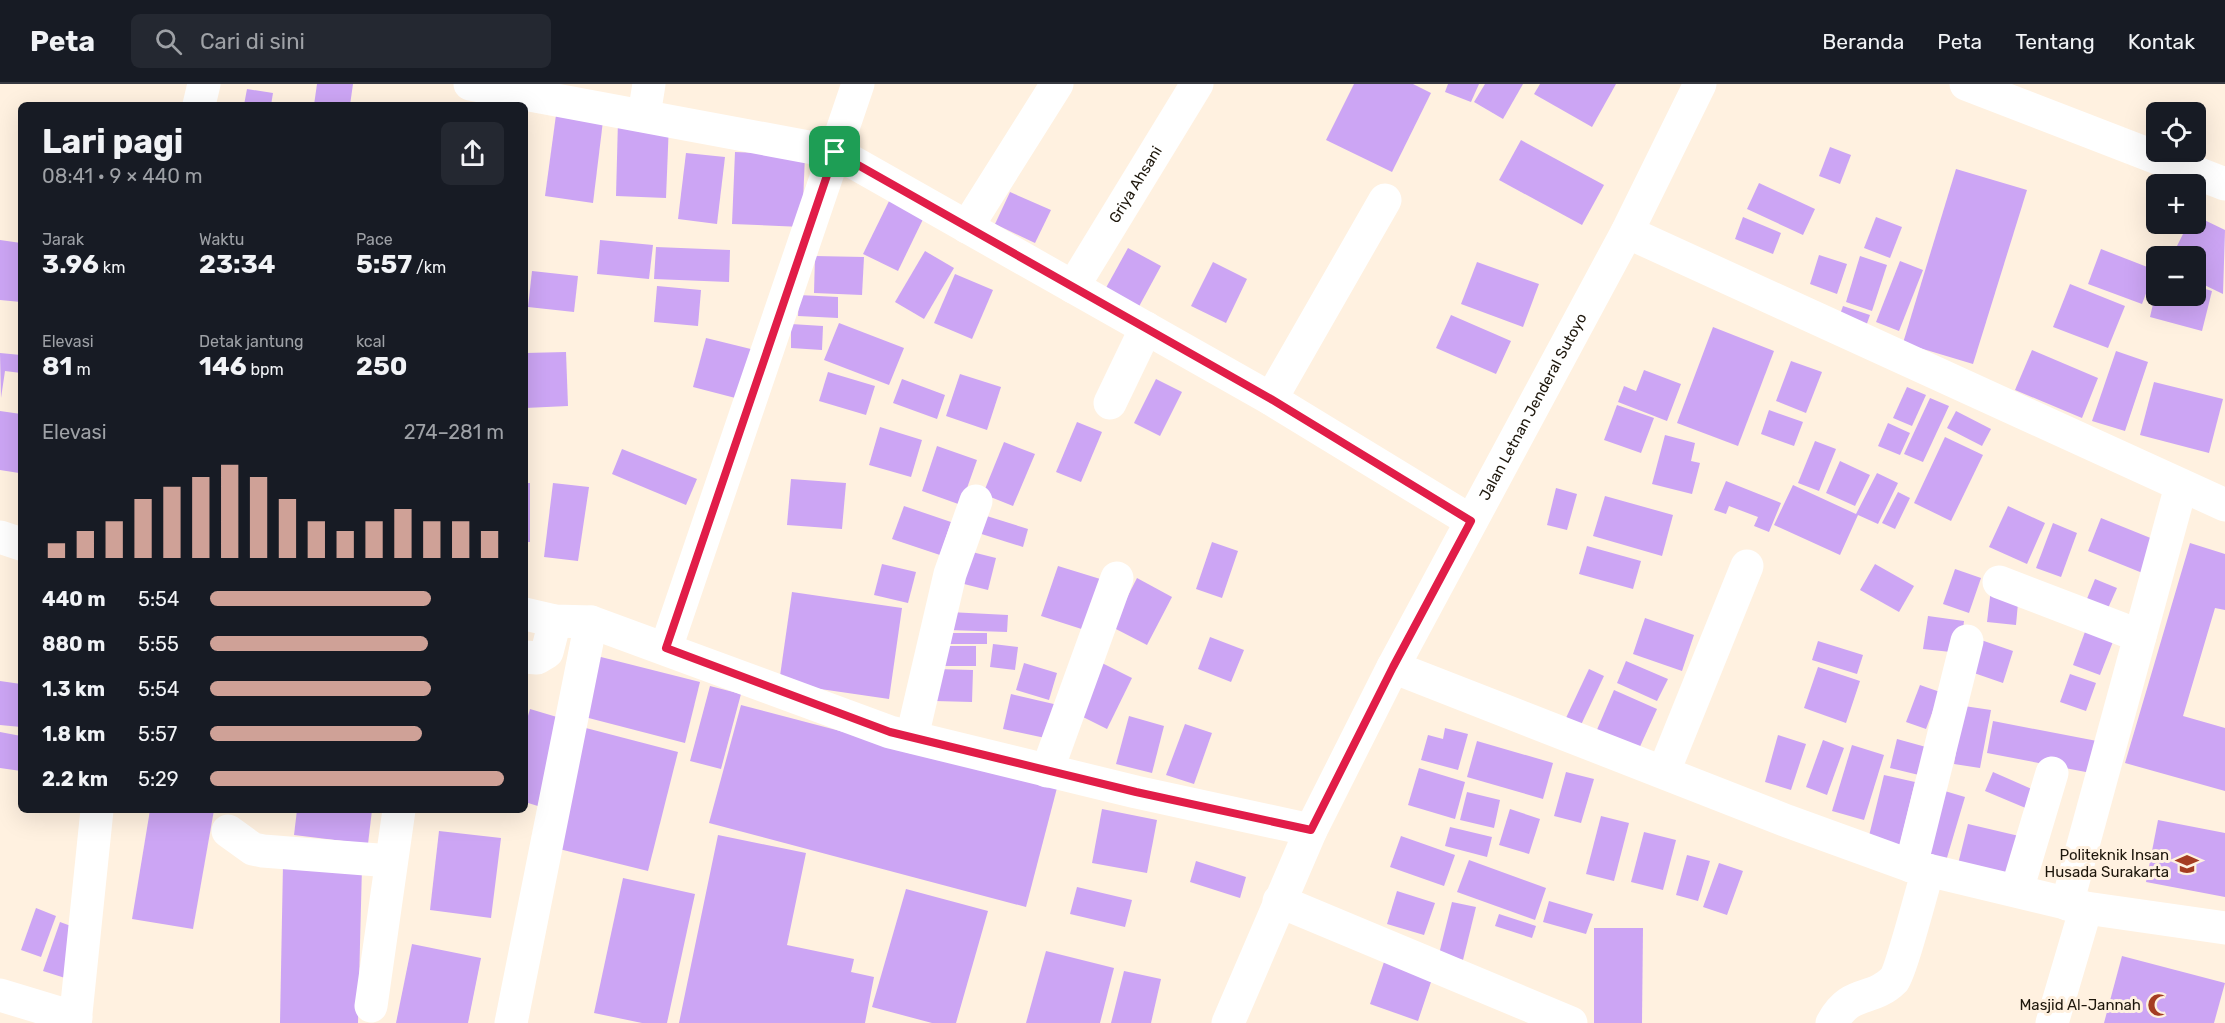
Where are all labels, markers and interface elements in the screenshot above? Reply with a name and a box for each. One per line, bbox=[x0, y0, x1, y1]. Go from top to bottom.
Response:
search box bbox=[131, 14, 551, 68]
text: Peta bbox=[30, 25, 95, 58]
icon: search bbox=[152, 25, 185, 58]
text: Cari di sini bbox=[200, 28, 305, 55]
text: Beranda bbox=[1822, 29, 1904, 54]
text: Peta bbox=[1937, 29, 1982, 54]
text: Tentang bbox=[2015, 29, 2095, 54]
text: Kontak bbox=[2128, 29, 2195, 54]
map controls bbox=[2146, 102, 2206, 306]
button: locate bbox=[2146, 102, 2206, 162]
text: Lari pagi bbox=[42, 122, 183, 161]
button: share bbox=[441, 122, 504, 185]
pin bbox=[809, 126, 860, 177]
icon: arrive bbox=[818, 135, 851, 168]
street label: Griya Ahsani bbox=[1105, 143, 1166, 226]
text: 08:41 · 9 × 440 m bbox=[42, 164, 203, 188]
button: + bbox=[2146, 174, 2206, 234]
text: Jarak bbox=[42, 230, 84, 249]
text: Waktu bbox=[199, 230, 244, 249]
text: Pace bbox=[356, 230, 393, 249]
button: − bbox=[2146, 246, 2206, 306]
text: 3.96 bbox=[42, 249, 99, 280]
text: 23:34 bbox=[199, 249, 276, 280]
text: 5:57 bbox=[356, 249, 412, 280]
text: km bbox=[99, 258, 125, 277]
text: /km bbox=[412, 258, 446, 277]
street label: Jalan Letnan Jenderal Sutoyo bbox=[1475, 310, 1591, 504]
text: Elevasi bbox=[42, 332, 94, 351]
text: Detak jantung bbox=[199, 332, 304, 351]
text: kcal bbox=[356, 332, 385, 351]
text: 81 bbox=[42, 351, 73, 382]
text: 146 bbox=[199, 351, 247, 382]
text: 250 bbox=[356, 351, 407, 382]
text: m bbox=[73, 360, 91, 379]
text: bpm bbox=[247, 360, 284, 379]
text: Elevasi bbox=[42, 420, 107, 444]
text: 274–281 m bbox=[404, 420, 504, 444]
text: 440 m bbox=[42, 587, 106, 611]
text: 5:54 bbox=[138, 587, 179, 611]
text: 880 m bbox=[42, 632, 105, 656]
text: 5:55 bbox=[138, 632, 179, 656]
text: 1.3 km bbox=[42, 677, 105, 701]
text: 5:54 bbox=[138, 677, 179, 701]
text: 1.8 km bbox=[42, 722, 105, 746]
text: 5:57 bbox=[138, 722, 177, 746]
text: 2.2 km bbox=[42, 767, 108, 791]
text: 5:29 bbox=[138, 767, 179, 791]
place label: Politeknik Insan Husada Surakarta bbox=[2045, 846, 2169, 881]
school or university icon: Politeknik Insan Husada Surakarta bbox=[2174, 851, 2200, 877]
mosque icon: Masjid Al-Jannah bbox=[2146, 992, 2172, 1018]
place label: Masjid Al-Jannah bbox=[2019, 996, 2141, 1014]

